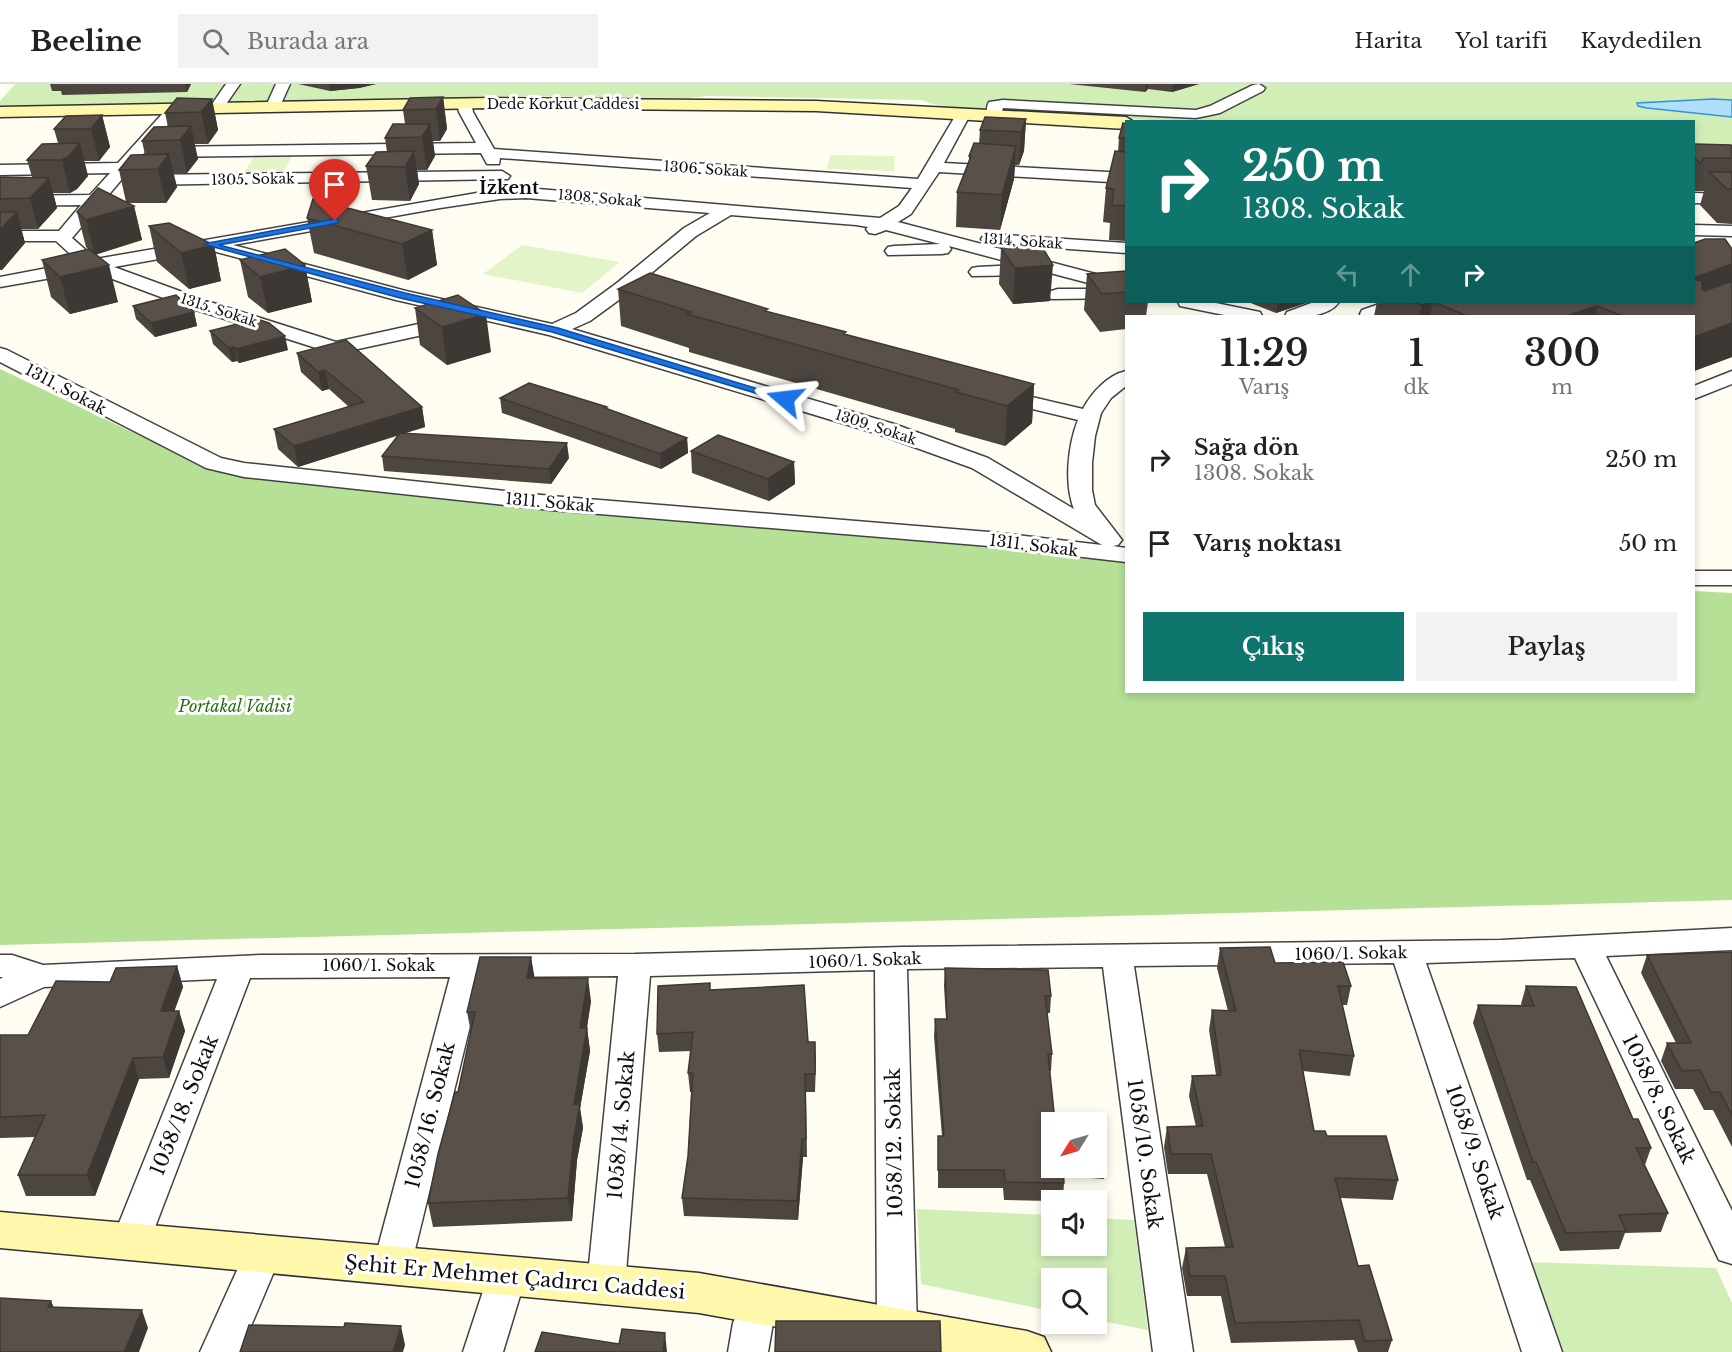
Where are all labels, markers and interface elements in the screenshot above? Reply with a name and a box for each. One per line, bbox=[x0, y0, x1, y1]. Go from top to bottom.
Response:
search box bbox=[178, 14, 598, 68]
text: Beeline bbox=[30, 24, 142, 59]
icon: search bbox=[199, 25, 232, 58]
text: Burada ara bbox=[247, 28, 369, 55]
text: Harita bbox=[1354, 28, 1422, 54]
text: Yol tarifi bbox=[1455, 28, 1548, 54]
text: Kaydedilen bbox=[1581, 28, 1702, 54]
street label: Dede Korkut Caddesi bbox=[487, 95, 640, 113]
text: 250 m bbox=[1242, 140, 1384, 192]
icon: right bbox=[1143, 144, 1221, 222]
street label: 1306. Sokak bbox=[663, 157, 749, 181]
pin bbox=[309, 159, 360, 221]
icon: arrive bbox=[318, 168, 351, 201]
street label: 1305. Sokak bbox=[211, 169, 295, 189]
district label: İzkent bbox=[479, 176, 539, 199]
street label: 1308. Sokak bbox=[557, 185, 643, 211]
text: 1308. Sokak bbox=[1242, 192, 1405, 225]
street label: 1314. Sokak bbox=[982, 229, 1064, 253]
icon: left bbox=[1331, 258, 1364, 291]
icon: ahead bbox=[1394, 258, 1427, 291]
icon: right bbox=[1457, 258, 1490, 291]
street label: 1315. Sokak bbox=[178, 289, 260, 331]
text: 11:29 bbox=[1220, 331, 1309, 376]
text: 1 bbox=[1408, 331, 1424, 376]
text: 300 bbox=[1524, 331, 1600, 376]
street label: 1311. Sokak bbox=[22, 359, 110, 419]
position arrow bbox=[753, 367, 817, 431]
text: Varış bbox=[1239, 375, 1289, 399]
text: dk bbox=[1403, 375, 1429, 399]
text: m bbox=[1551, 375, 1573, 399]
street label: 1309. Sokak bbox=[833, 405, 919, 449]
text: Sağa dön bbox=[1194, 434, 1299, 461]
icon: right bbox=[1143, 443, 1176, 476]
text: 250 m bbox=[1605, 446, 1677, 473]
text: 1308. Sokak bbox=[1194, 461, 1314, 485]
street label: 1311. Sokak bbox=[505, 488, 596, 516]
icon: arrive bbox=[1143, 527, 1176, 560]
street label: 1311. Sokak bbox=[988, 530, 1080, 560]
text: Varış noktası bbox=[1194, 530, 1342, 557]
text: 50 m bbox=[1619, 530, 1677, 557]
button: Çıkış bbox=[1143, 612, 1404, 681]
button: Paylaş bbox=[1416, 612, 1677, 681]
park label: Portakal Vadisi bbox=[178, 696, 292, 716]
street label: 1060/1. Sokak bbox=[1294, 942, 1408, 964]
street label: 1060/1. Sokak bbox=[808, 948, 922, 972]
street label: 1060/1. Sokak bbox=[323, 955, 436, 975]
street label: 1058/18. Sokak bbox=[145, 1030, 223, 1179]
street label: 1058/8. Sokak bbox=[1617, 1030, 1701, 1168]
street label: 1058/16. Sokak bbox=[400, 1038, 460, 1191]
street label: 1058/14. Sokak bbox=[603, 1049, 640, 1200]
street label: 1058/12. Sokak bbox=[881, 1067, 907, 1218]
street label: 1058/10. Sokak bbox=[1123, 1077, 1168, 1231]
street label: 1058/9. Sokak bbox=[1441, 1081, 1510, 1223]
north arrow bbox=[1041, 1112, 1107, 1178]
map controls bbox=[1041, 1112, 1107, 1334]
button: sound bbox=[1041, 1190, 1107, 1256]
street label: Şehit Er Mehmet Çadırcı Caddesi bbox=[344, 1250, 686, 1304]
button: search bbox=[1041, 1268, 1107, 1334]

